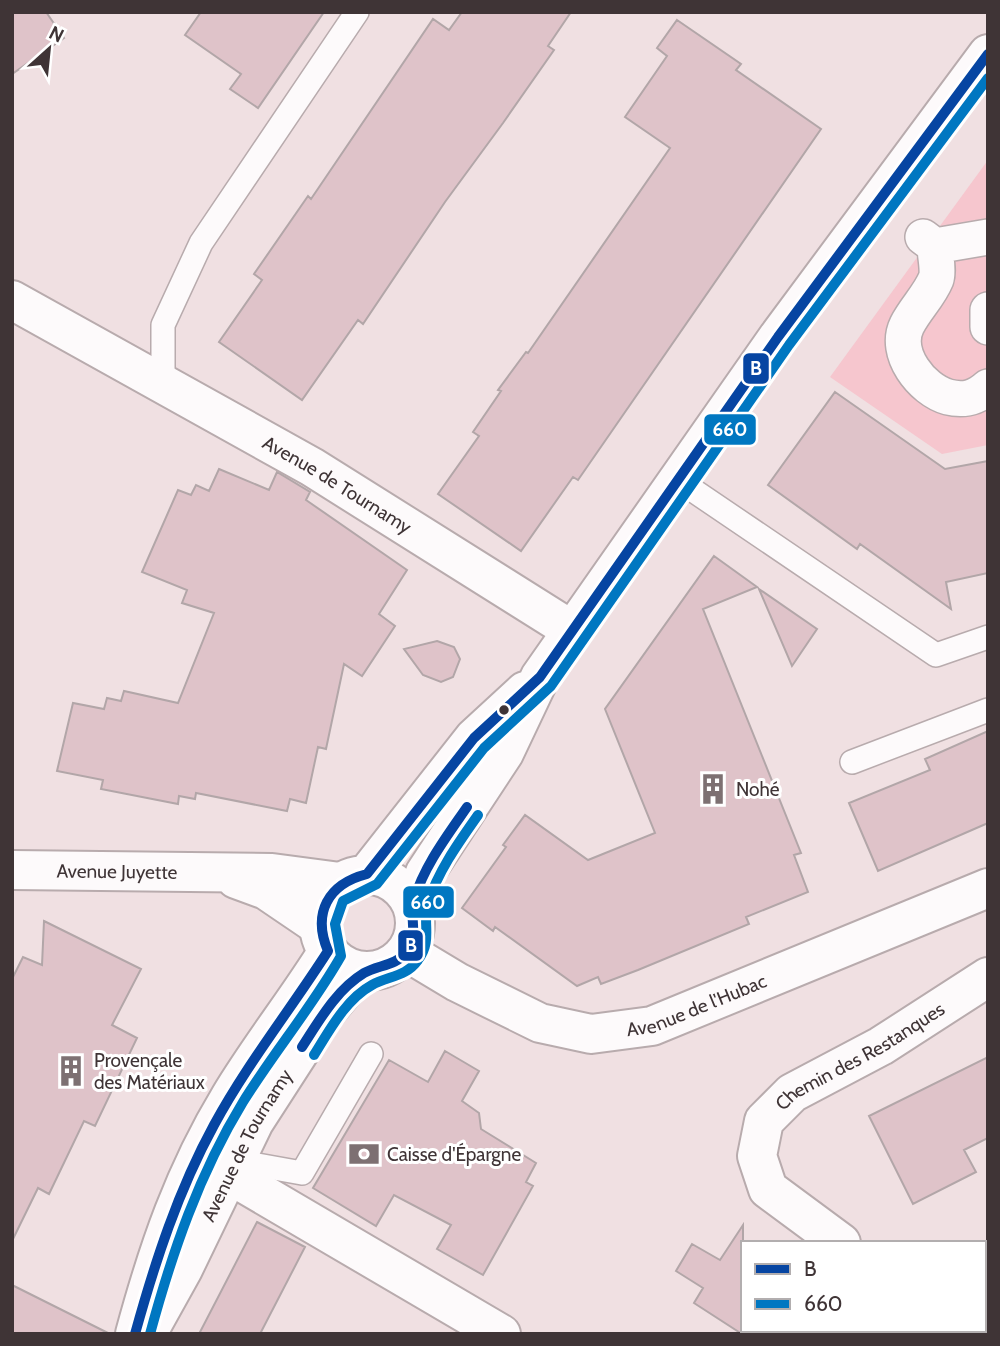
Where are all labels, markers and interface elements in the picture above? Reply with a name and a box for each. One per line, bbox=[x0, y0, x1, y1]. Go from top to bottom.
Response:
north arrow bbox=[14, 14, 84, 84]
text: N bbox=[45, 21, 68, 48]
line badge: B bbox=[742, 352, 770, 385]
text: B bbox=[750, 357, 762, 380]
line badge: 660 bbox=[703, 413, 757, 446]
text: 660 bbox=[713, 418, 747, 441]
street label: Avenue de Tournamy bbox=[259, 431, 416, 539]
unlabelled marker bbox=[497, 703, 511, 717]
building icon: Nohé bbox=[696, 772, 730, 806]
place label: Nohé bbox=[736, 778, 780, 801]
street label: Avenue Juyette bbox=[56, 860, 178, 884]
line badge: 660 bbox=[402, 885, 455, 919]
text: 660 bbox=[411, 891, 445, 914]
line badge: B bbox=[397, 929, 424, 962]
text: B bbox=[405, 934, 417, 957]
street label: Avenue de l'Hubac bbox=[625, 969, 770, 1041]
street label: Chemin des Restanques bbox=[771, 997, 949, 1115]
place label: Provençale des Matériaux bbox=[94, 1049, 205, 1094]
building icon: Provençale des Matériaux bbox=[54, 1054, 88, 1088]
street label: Avenue de Tournamy bbox=[197, 1064, 297, 1225]
bank icon: Caisse d'Épargne bbox=[347, 1137, 381, 1171]
place label: Caisse d'Épargne bbox=[387, 1142, 521, 1166]
legend bbox=[741, 1241, 986, 1332]
text: B bbox=[804, 1256, 817, 1281]
text: 660 bbox=[804, 1291, 843, 1316]

